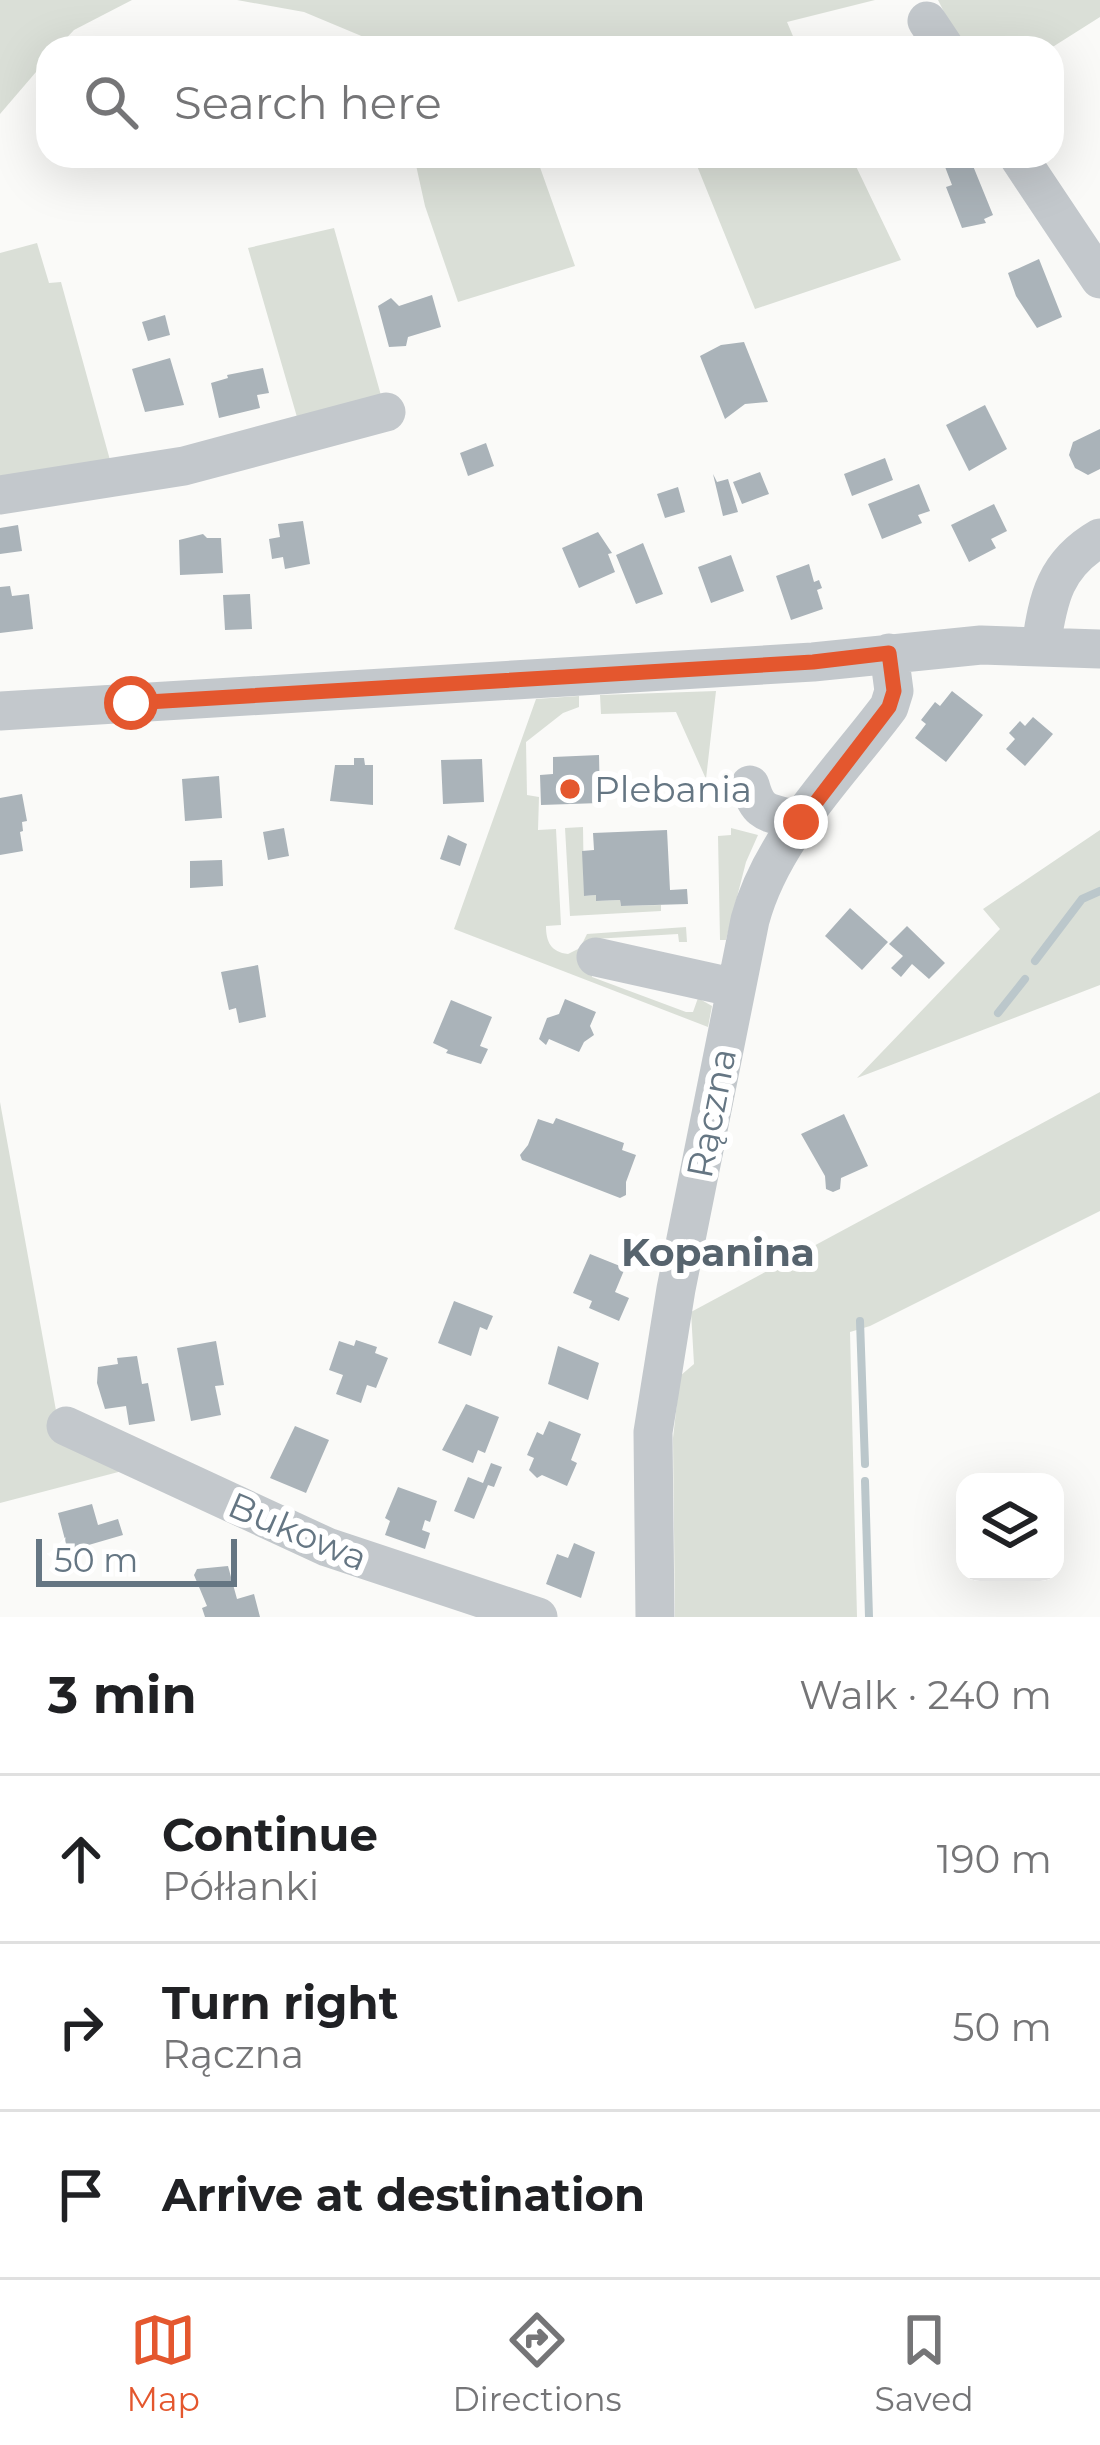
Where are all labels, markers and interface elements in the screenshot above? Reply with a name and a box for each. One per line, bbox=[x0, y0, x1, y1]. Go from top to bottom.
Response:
search box bbox=[36, 36, 1064, 168]
icon: search bbox=[78, 69, 144, 135]
text: Search here bbox=[174, 75, 442, 130]
route start bbox=[104, 676, 158, 730]
place label: Plebania bbox=[594, 767, 752, 811]
marker: Plebania bbox=[557, 776, 583, 802]
route end bbox=[774, 795, 828, 849]
street label: Rączna bbox=[677, 1044, 745, 1182]
district label: Kopanina bbox=[621, 1228, 815, 1276]
map controls bbox=[956, 1473, 1064, 1581]
button: layers bbox=[956, 1473, 1064, 1581]
street label: Bukowa bbox=[222, 1482, 374, 1580]
scale bar bbox=[36, 1533, 237, 1586]
text: 50 m bbox=[54, 1540, 138, 1580]
text: 3 min bbox=[48, 1664, 197, 1726]
text: Walk · 240 m bbox=[799, 1671, 1052, 1719]
text: Continue bbox=[162, 1807, 378, 1862]
icon: ahead bbox=[48, 1826, 114, 1892]
text: 190 m bbox=[937, 1835, 1052, 1883]
text: Półłanki bbox=[162, 1862, 319, 1910]
text: Turn right bbox=[162, 1975, 398, 2030]
icon: right bbox=[48, 1994, 114, 2060]
text: 50 m bbox=[953, 2003, 1052, 2051]
text: Rączna bbox=[162, 2030, 304, 2078]
icon: arrive bbox=[48, 2162, 114, 2228]
text: Arrive at destination bbox=[162, 2167, 645, 2222]
tab: Map bbox=[126, 2307, 200, 2419]
tab: Directions bbox=[453, 2307, 622, 2419]
tab: Saved bbox=[874, 2307, 974, 2419]

